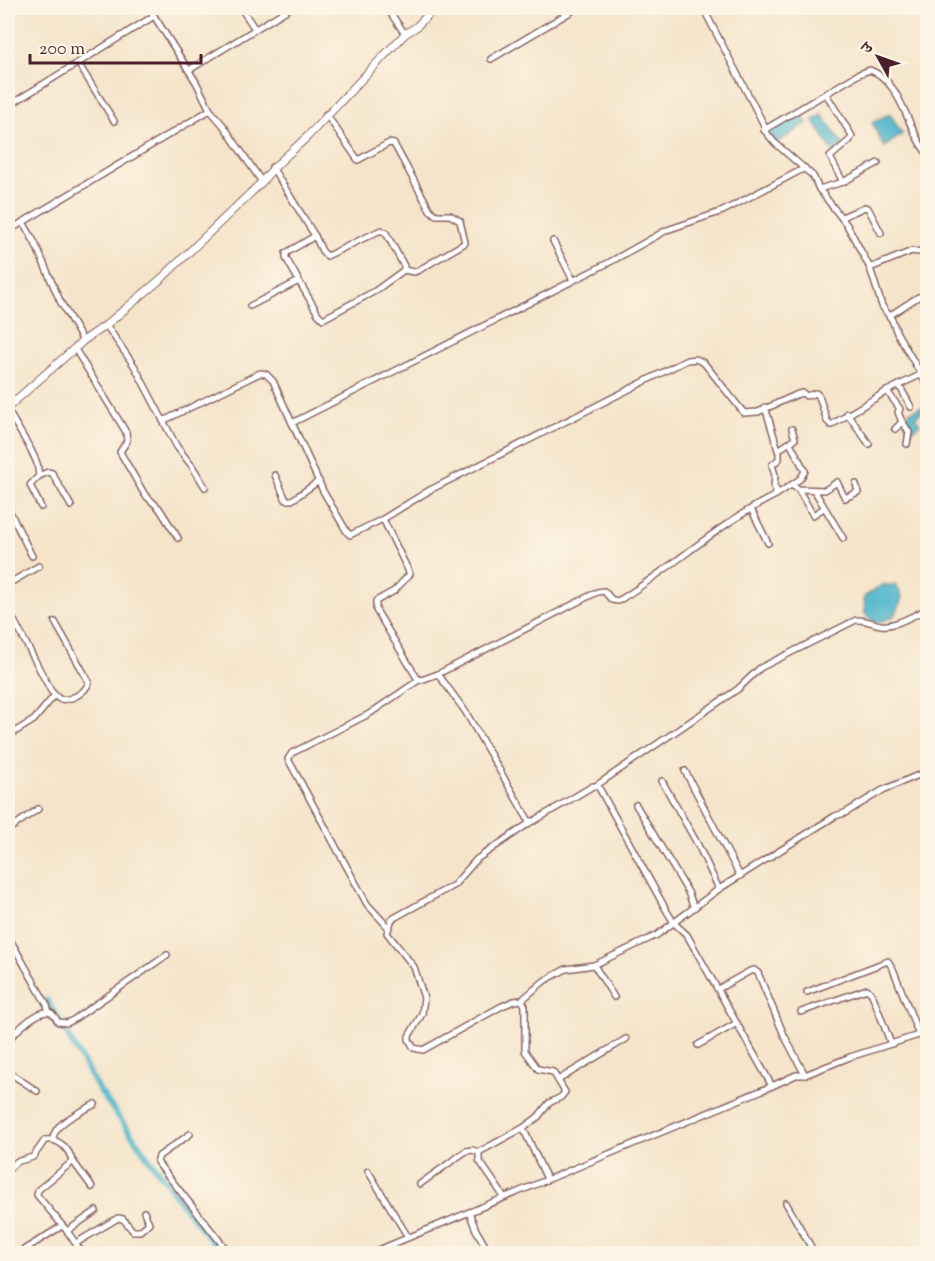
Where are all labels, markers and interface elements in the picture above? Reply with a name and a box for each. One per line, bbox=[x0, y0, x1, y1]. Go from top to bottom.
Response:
scale bar bbox=[30, 27, 201, 65]
north arrow bbox=[848, 27, 908, 87]
text: 200 m bbox=[39, 37, 85, 63]
text: उ bbox=[856, 37, 881, 60]

